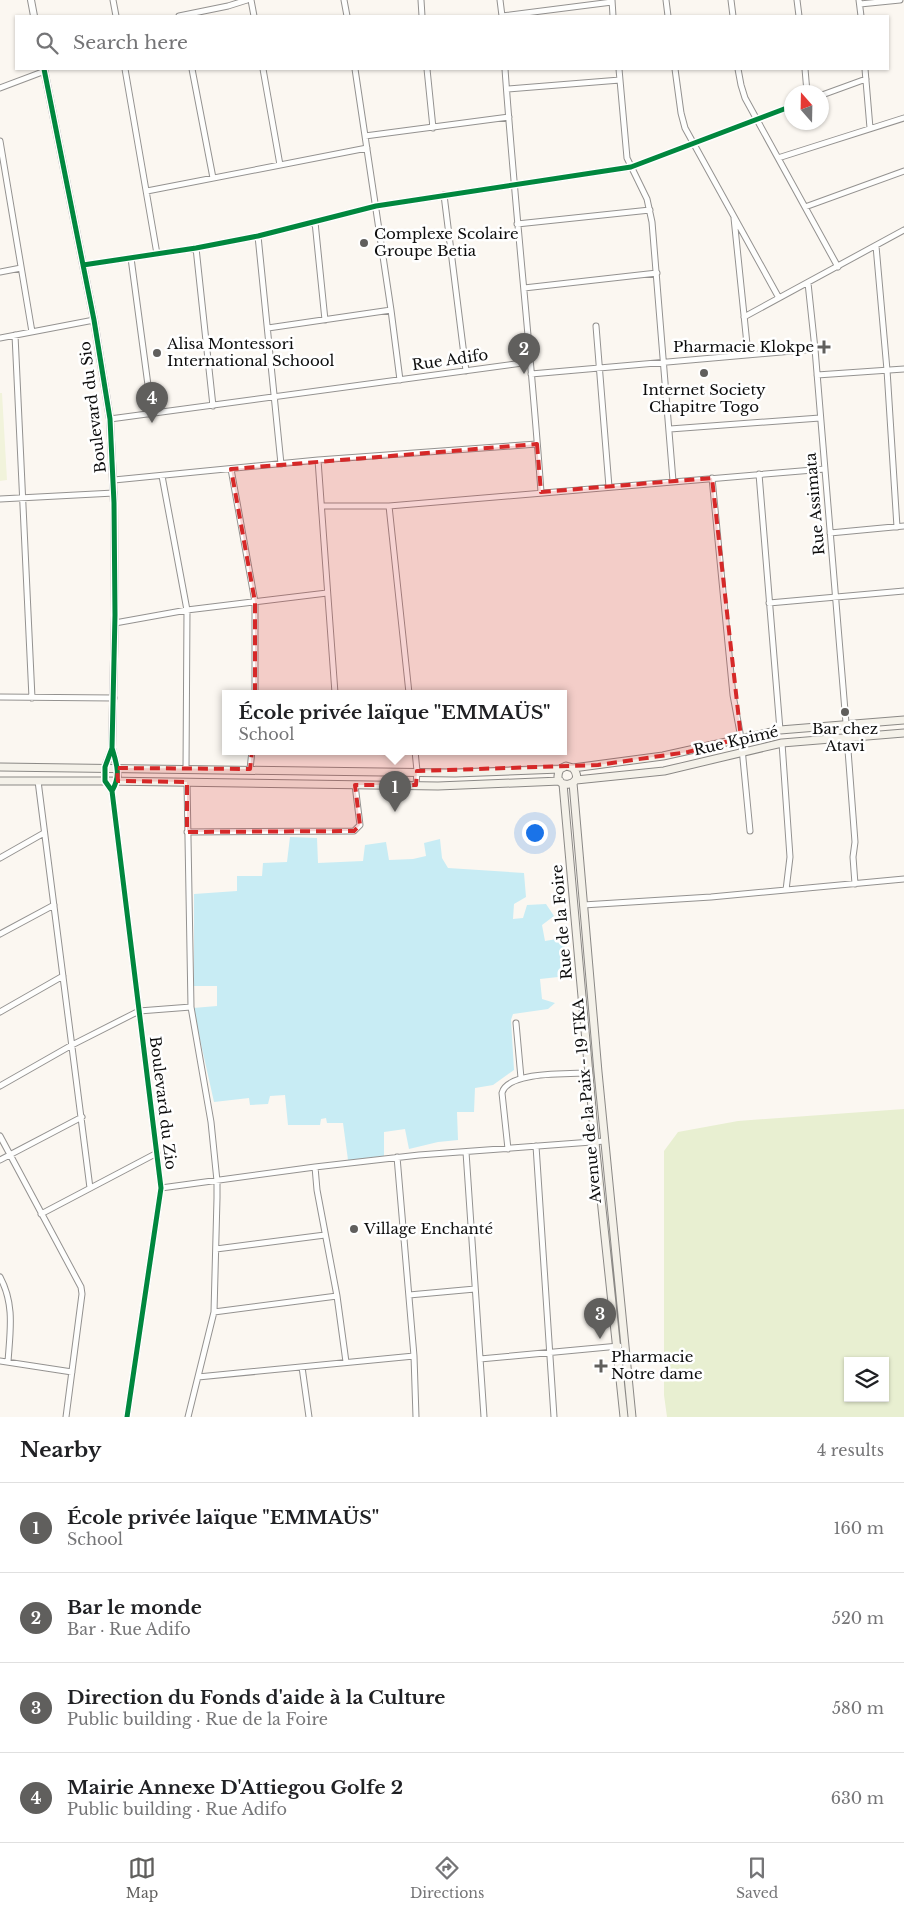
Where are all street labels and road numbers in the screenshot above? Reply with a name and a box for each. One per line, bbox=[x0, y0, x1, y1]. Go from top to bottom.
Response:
street label: Boulevard du Sio bbox=[75, 340, 110, 474]
street label: Rue Adifo bbox=[411, 345, 489, 374]
street label: Rue Assimata bbox=[800, 451, 828, 556]
street label: Rue Kpimé bbox=[692, 722, 780, 759]
street label: Rue de la Foire bbox=[547, 864, 576, 980]
street label: Avenue de la Paix - 19 TKA bbox=[568, 998, 605, 1205]
street label: Boulevard du Zio bbox=[146, 1035, 181, 1171]

